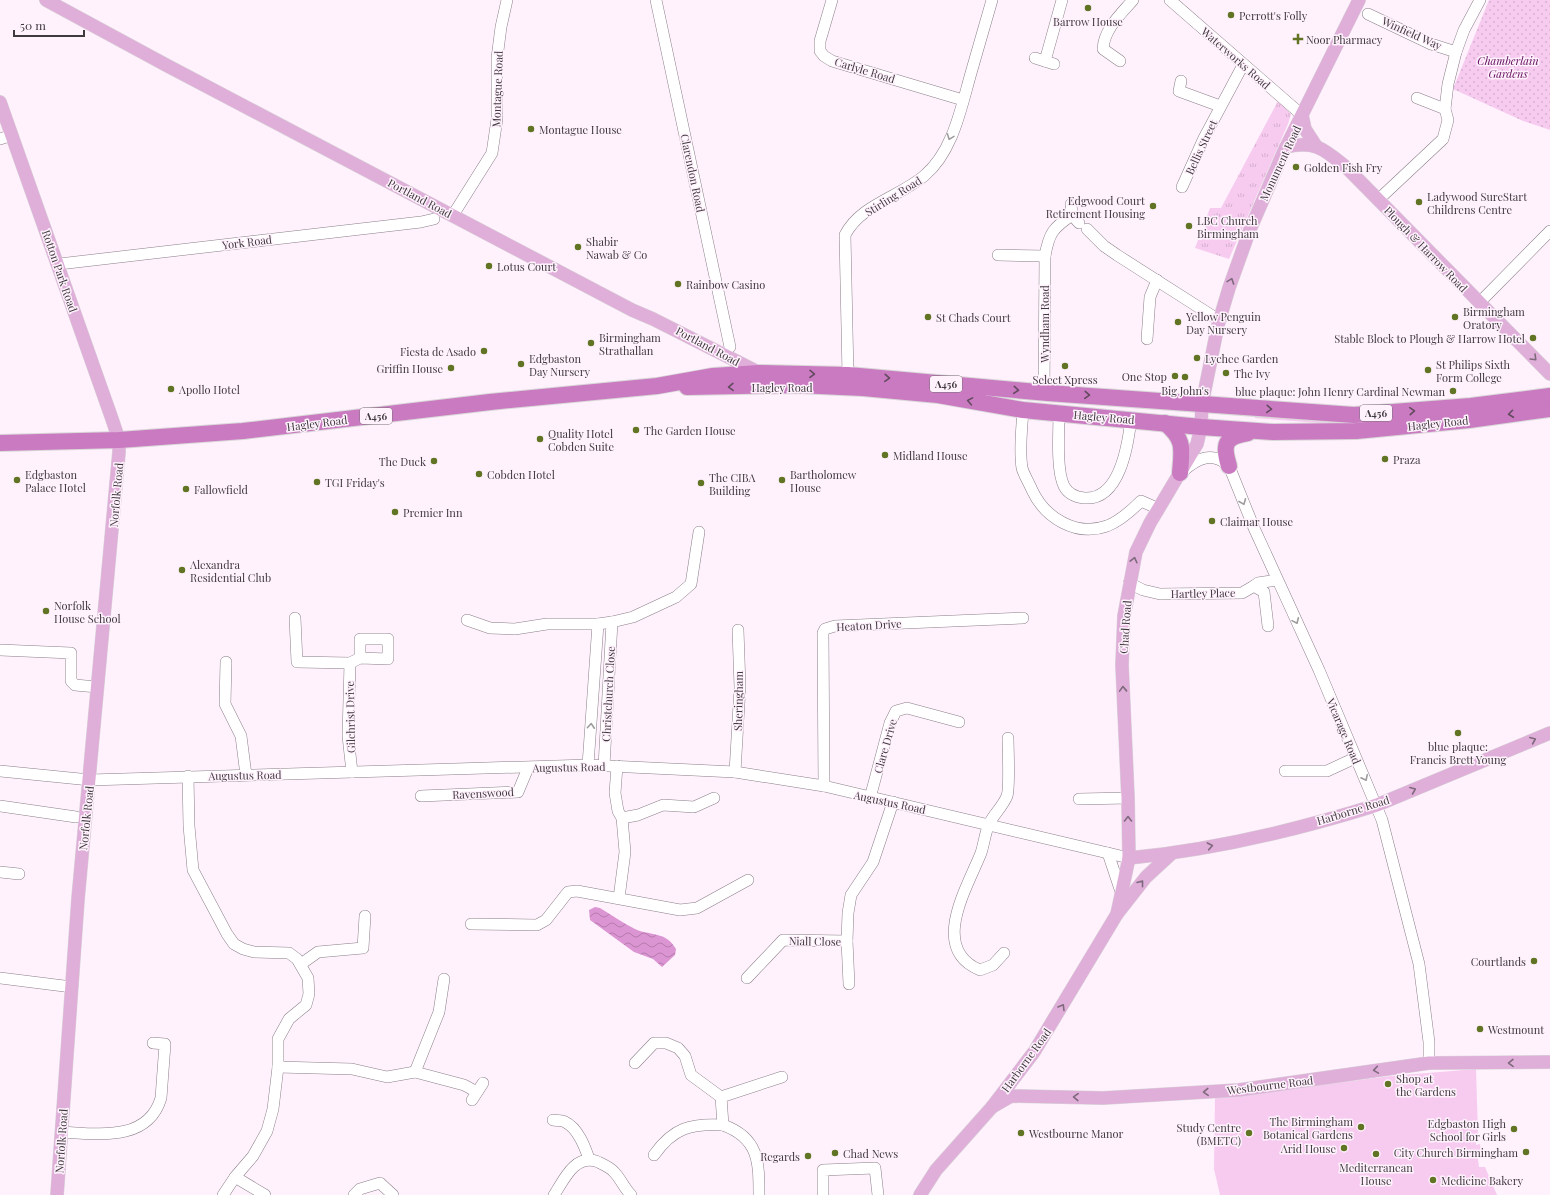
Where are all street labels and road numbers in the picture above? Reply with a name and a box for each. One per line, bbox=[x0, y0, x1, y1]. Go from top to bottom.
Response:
street label: Winfield Way bbox=[1379, 13, 1445, 53]
street label: Waterworks Road bbox=[1197, 23, 1274, 93]
street label: Montague Road bbox=[488, 50, 506, 128]
street label: Carlyle Road bbox=[833, 54, 898, 86]
street label: Bellis Street bbox=[1182, 117, 1220, 177]
street label: Monument Road bbox=[1256, 122, 1304, 203]
street label: Clarendon Road bbox=[677, 132, 709, 214]
street label: Stirling Road bbox=[862, 172, 925, 219]
street label: Portland Road bbox=[385, 175, 455, 221]
street label: Plough & Harrow Road bbox=[1381, 203, 1471, 296]
street label: Rotton Park Road bbox=[39, 228, 81, 315]
street label: York Road bbox=[220, 231, 273, 253]
street label: Wyndham Road bbox=[1037, 285, 1052, 364]
street label: Portland Road bbox=[673, 323, 743, 369]
road number: A456 bbox=[930, 376, 962, 392]
street label: Hagley Road bbox=[751, 380, 813, 395]
road number: A456 bbox=[1360, 405, 1392, 421]
street label: Hagley Road bbox=[1073, 407, 1136, 427]
road number: A456 bbox=[360, 408, 392, 424]
street label: Hagley Road bbox=[286, 412, 349, 434]
street label: Hagley Road bbox=[1407, 412, 1470, 434]
street label: Norfolk Road bbox=[106, 462, 126, 528]
street label: Hartley Place bbox=[1170, 585, 1236, 601]
street label: Chad Road bbox=[1116, 599, 1134, 654]
street label: Heaton Drive bbox=[836, 616, 902, 634]
street label: Christchurch Close bbox=[598, 645, 618, 742]
street label: Sheringham bbox=[730, 671, 746, 731]
street label: Gilchrist Drive bbox=[342, 680, 358, 753]
street label: Vicarage Road bbox=[1323, 695, 1365, 767]
street label: Clare Drive bbox=[870, 717, 900, 775]
street label: Augustus Road bbox=[531, 759, 606, 775]
street label: Augustus Road bbox=[207, 767, 282, 783]
street label: Norfolk Road bbox=[75, 784, 97, 851]
street label: Ravenswood bbox=[452, 784, 515, 802]
street label: Augustus Road bbox=[852, 787, 928, 817]
street label: Harborne Road bbox=[1315, 792, 1392, 828]
street label: Niall Close bbox=[789, 933, 842, 949]
street label: Harborne Road bbox=[998, 1025, 1055, 1095]
street label: Westbourne Road bbox=[1225, 1072, 1315, 1098]
street label: Norfolk Road bbox=[51, 1108, 71, 1174]

